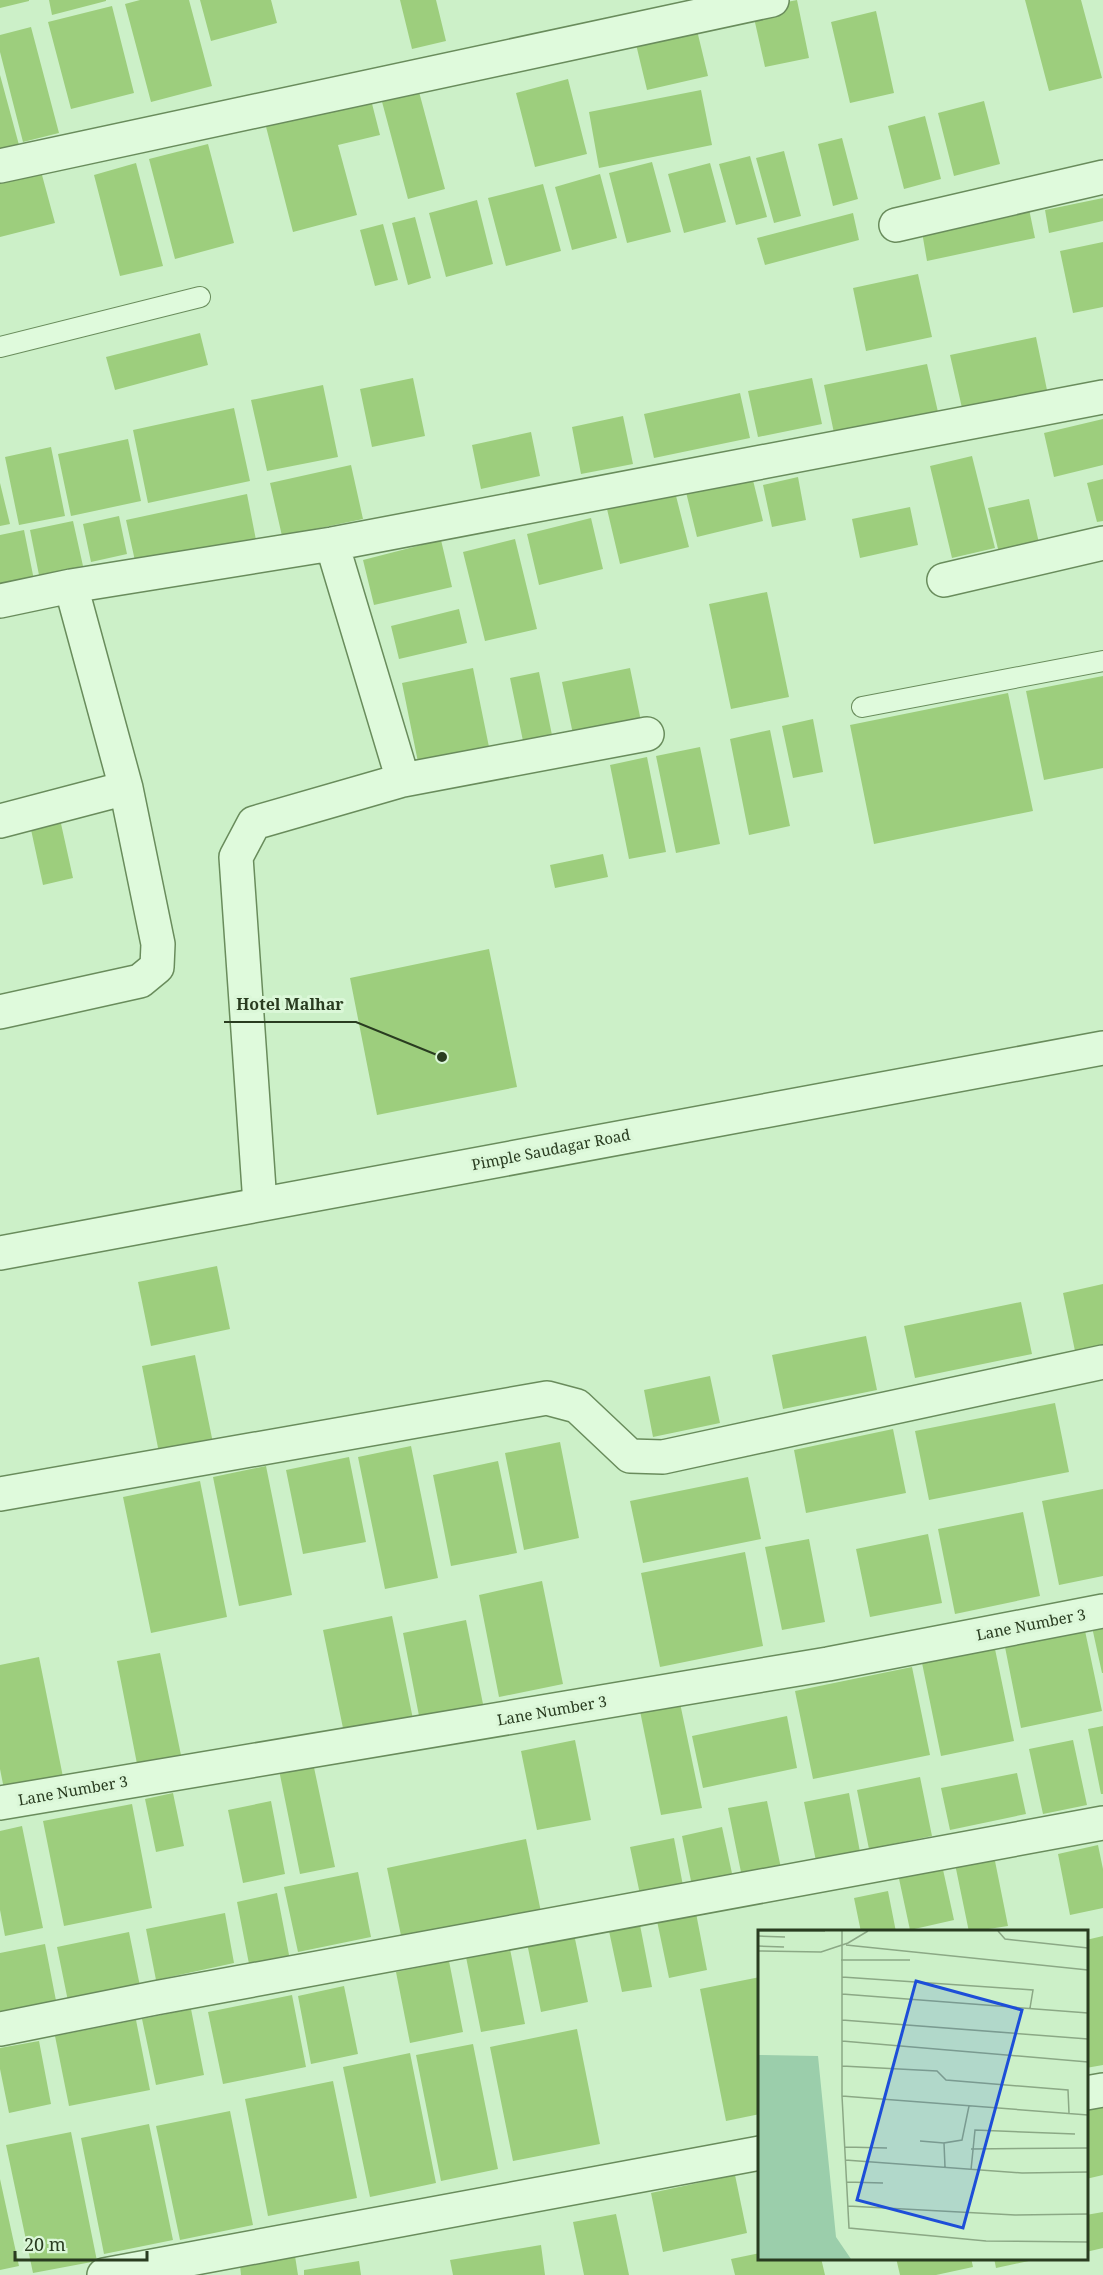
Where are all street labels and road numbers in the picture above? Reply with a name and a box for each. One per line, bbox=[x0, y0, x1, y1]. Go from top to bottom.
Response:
street label: Pimple Saudagar Road bbox=[470, 1124, 632, 1174]
street label: Lane Number 3 bbox=[974, 1604, 1087, 1644]
street label: Lane Number 3 bbox=[495, 1691, 608, 1730]
street label: Lane Number 3 bbox=[16, 1771, 129, 1810]

